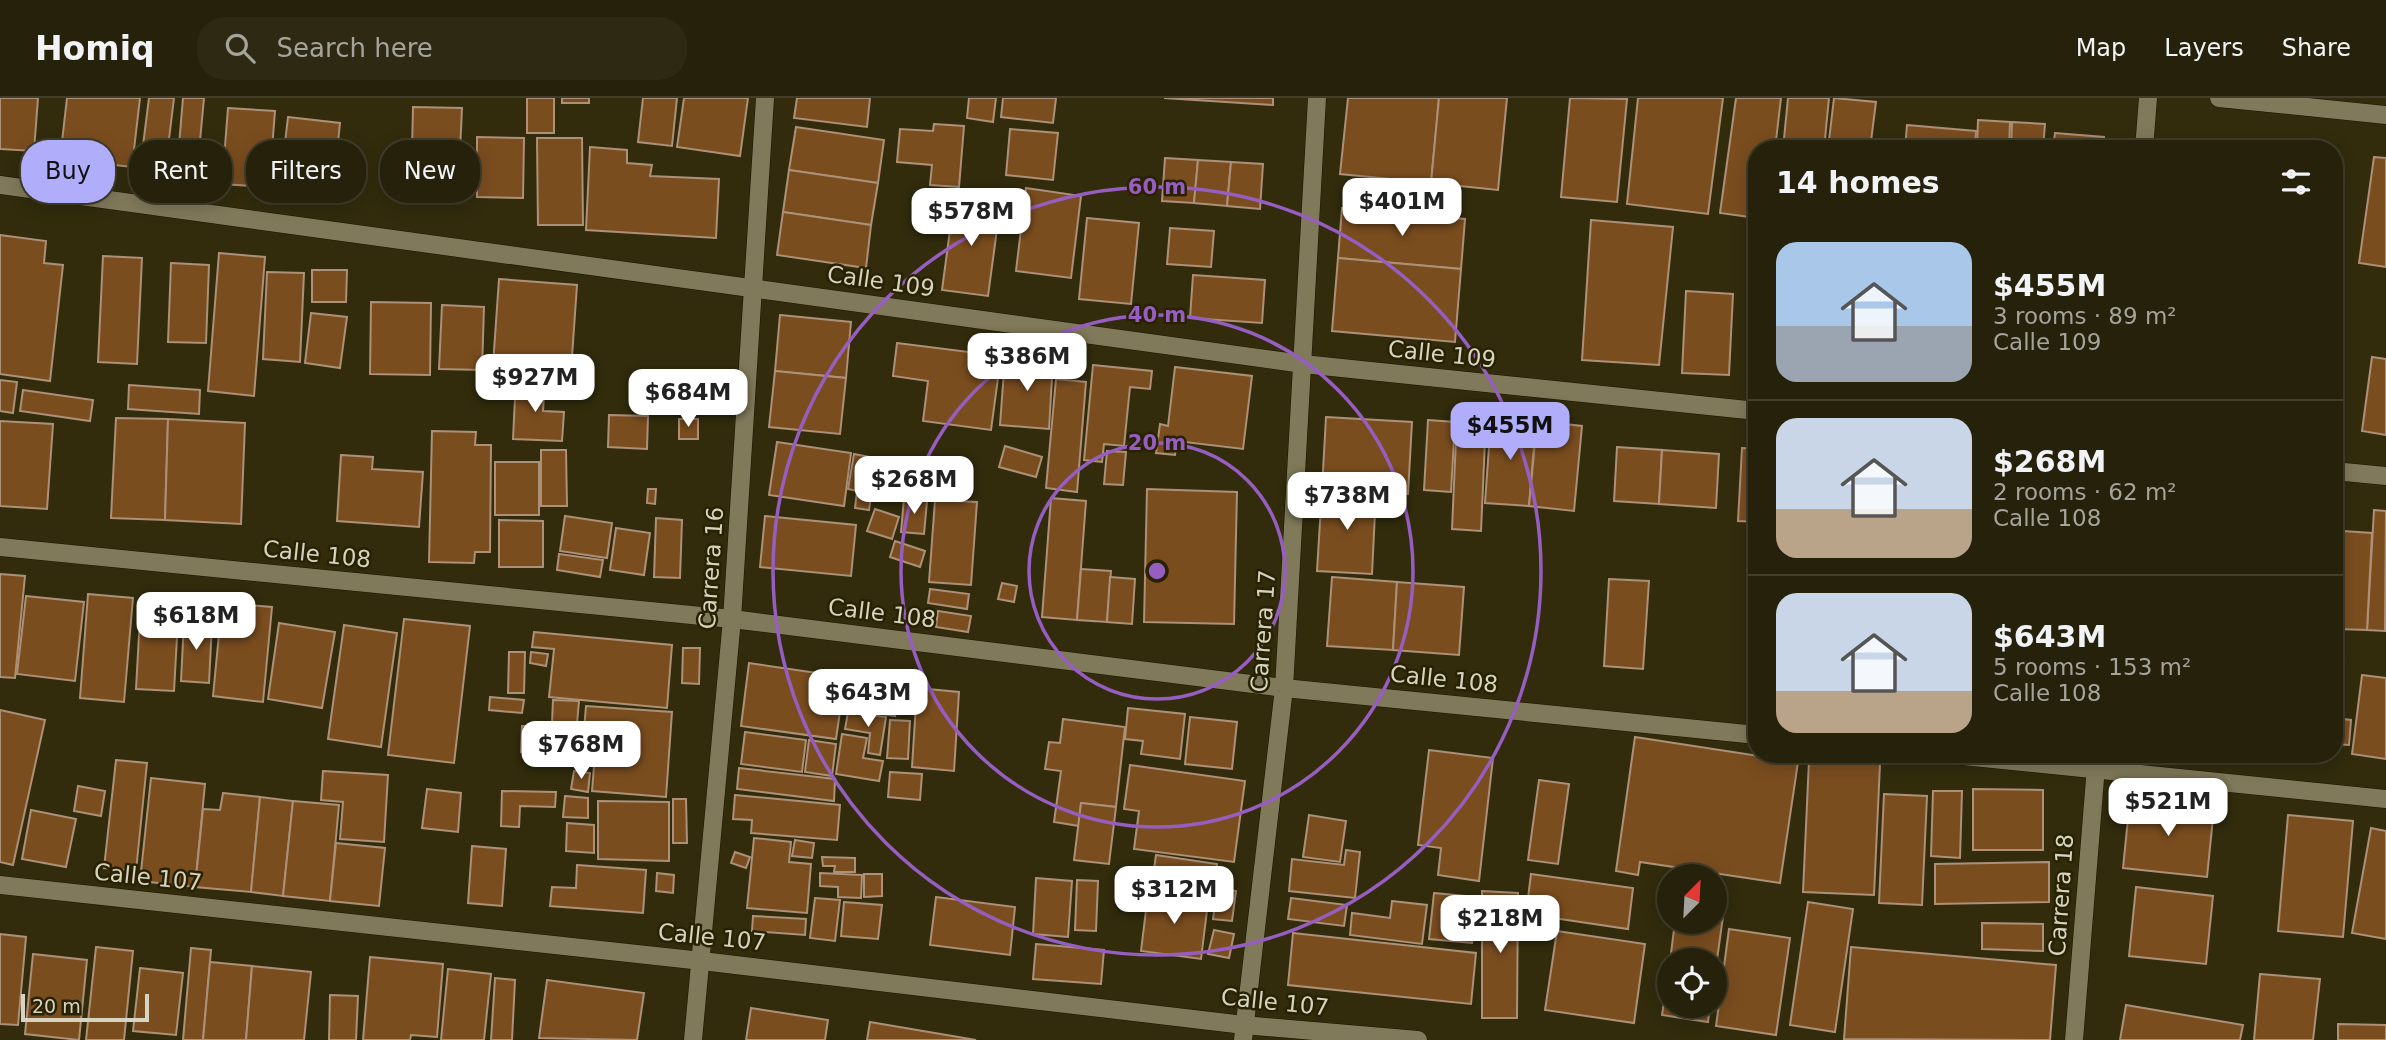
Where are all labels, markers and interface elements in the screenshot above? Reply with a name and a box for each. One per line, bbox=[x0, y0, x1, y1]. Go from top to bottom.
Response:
search box bbox=[197, 17, 687, 80]
text: Homiq bbox=[35, 29, 155, 68]
icon: search bbox=[221, 29, 259, 67]
text: Search here bbox=[277, 33, 433, 63]
text: Map bbox=[2076, 34, 2126, 62]
text: Layers bbox=[2164, 34, 2244, 62]
text: Share bbox=[2282, 34, 2351, 62]
chip: Buy bbox=[21, 140, 115, 203]
chip: Rent bbox=[129, 140, 232, 203]
chip: Filters bbox=[246, 140, 366, 203]
chip: New bbox=[380, 140, 480, 203]
icon: filters bbox=[2277, 163, 2315, 201]
text: 14 homes bbox=[1776, 165, 1940, 200]
text: 60 m bbox=[1128, 175, 1186, 199]
pin: $401M bbox=[1353, 178, 1451, 238]
pin: $578M bbox=[922, 188, 1020, 248]
text: $401M bbox=[1359, 188, 1445, 214]
text: $578M bbox=[928, 198, 1014, 224]
street label: Calle 109 bbox=[826, 261, 936, 301]
text: $455M bbox=[1993, 268, 2106, 303]
icon: home bbox=[1832, 270, 1916, 354]
text: 40 m bbox=[1128, 303, 1186, 327]
text: 3 rooms · 89 m² bbox=[1993, 303, 2177, 329]
text: Calle 109 bbox=[1993, 329, 2101, 355]
pin: $386M bbox=[978, 334, 1076, 393]
street label: Calle 109 bbox=[1387, 335, 1497, 373]
text: $386M bbox=[984, 343, 1070, 369]
pin: $927M bbox=[486, 354, 584, 414]
text: $927M bbox=[492, 364, 578, 390]
pin: $684M bbox=[639, 370, 737, 429]
text: $684M bbox=[645, 379, 731, 405]
pin: $455M bbox=[1461, 402, 1559, 462]
text: $455M bbox=[1467, 412, 1553, 438]
text: 20 m bbox=[1128, 431, 1186, 455]
text: $268M bbox=[1993, 444, 2106, 479]
icon: home bbox=[1832, 446, 1916, 530]
pin: $268M bbox=[865, 456, 963, 516]
text: $268M bbox=[871, 466, 957, 492]
pin: $738M bbox=[1298, 472, 1396, 532]
text: 2 rooms · 62 m² bbox=[1993, 479, 2177, 505]
text: $738M bbox=[1304, 482, 1390, 508]
text: Calle 108 bbox=[1993, 505, 2101, 531]
street label: Carrera 16 bbox=[694, 506, 728, 630]
street label: Calle 108 bbox=[262, 535, 372, 573]
centre of rings bbox=[1145, 559, 1169, 583]
street label: Carrera 17 bbox=[1246, 569, 1280, 693]
pin: $618M bbox=[147, 592, 245, 652]
street label: Calle 108 bbox=[827, 593, 937, 633]
text: $618M bbox=[153, 602, 239, 628]
text: $643M bbox=[1993, 619, 2106, 654]
icon: home bbox=[1832, 621, 1916, 705]
text: 5 rooms · 153 m² bbox=[1993, 654, 2191, 680]
street label: Calle 108 bbox=[1389, 660, 1499, 698]
pin: $643M bbox=[819, 670, 917, 729]
text: $643M bbox=[825, 679, 911, 705]
text: Calle 108 bbox=[1993, 680, 2101, 706]
pin: $768M bbox=[532, 722, 630, 781]
text: $768M bbox=[538, 731, 624, 757]
pin: $521M bbox=[2119, 778, 2217, 838]
text: $521M bbox=[2125, 788, 2211, 814]
street label: Carrera 18 bbox=[2044, 833, 2078, 957]
street label: Calle 107 bbox=[93, 858, 203, 896]
north arrow bbox=[1657, 864, 1727, 934]
map controls bbox=[1657, 864, 1727, 1018]
pin: $312M bbox=[1125, 866, 1223, 926]
text: $312M bbox=[1131, 876, 1217, 902]
pin: $218M bbox=[1451, 896, 1549, 955]
text: $218M bbox=[1457, 905, 1543, 931]
street label: Calle 107 bbox=[657, 918, 767, 956]
button: locate bbox=[1657, 948, 1727, 1018]
street label: Calle 107 bbox=[1220, 983, 1330, 1021]
scale bar bbox=[21, 991, 149, 1023]
text: 20 m bbox=[32, 995, 81, 1017]

